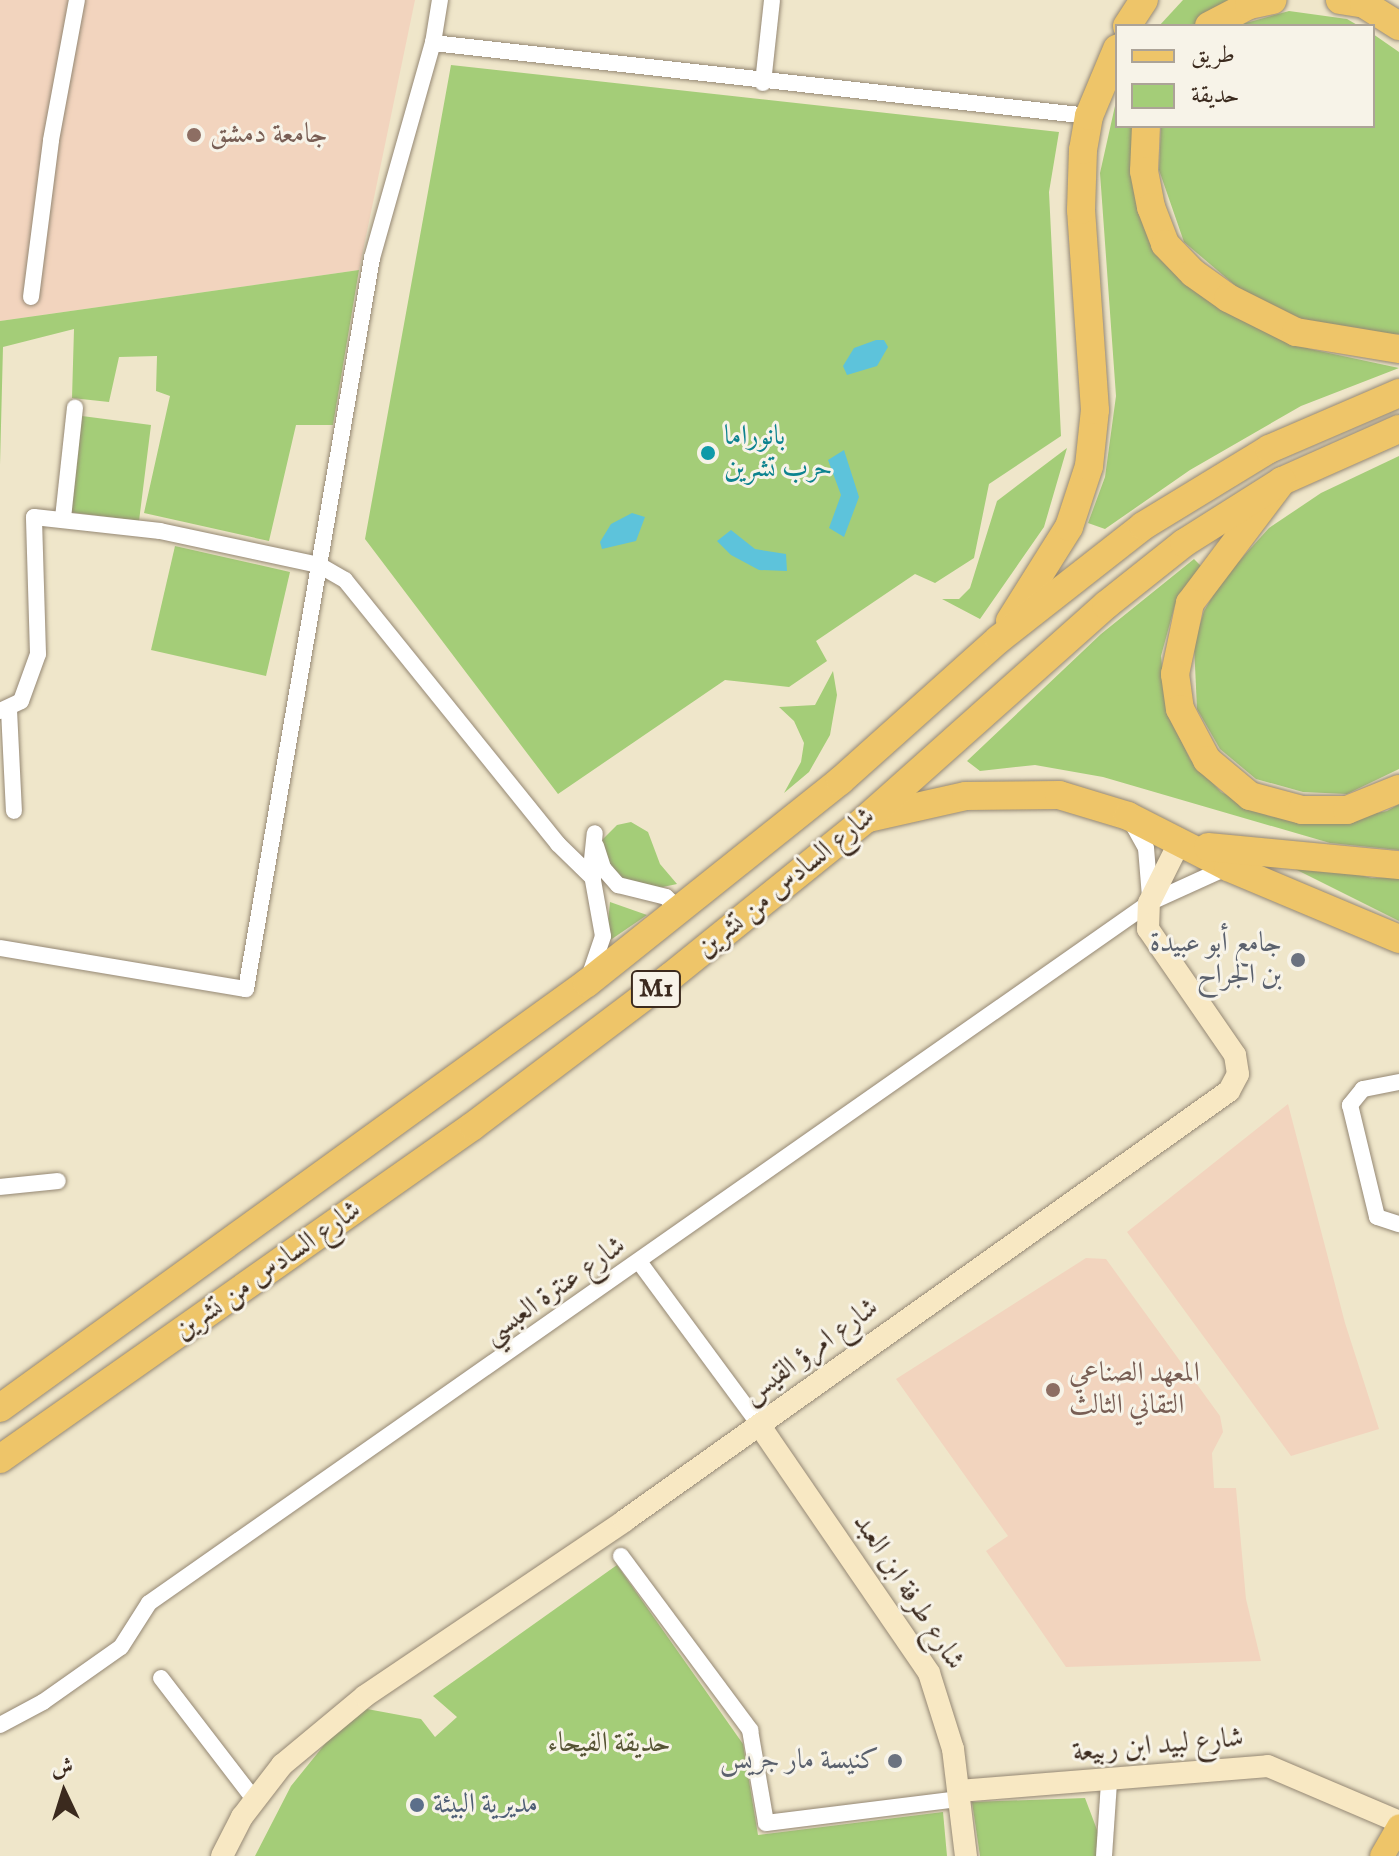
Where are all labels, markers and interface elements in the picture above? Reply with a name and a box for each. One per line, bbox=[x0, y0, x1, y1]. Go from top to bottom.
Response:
legend bbox=[1115, 24, 1375, 128]
text: طريق bbox=[1191, 40, 1235, 71]
text: حديقة bbox=[1191, 80, 1240, 111]
place label: جامعة دمشق bbox=[210, 118, 328, 152]
marker: جامعة دمشق bbox=[185, 126, 203, 144]
place label: بانوراما حرب تشرين bbox=[724, 420, 833, 486]
marker: بانوراما حرب تشرين bbox=[699, 444, 717, 462]
street label: شارع السادس من تشرين bbox=[690, 801, 882, 965]
place label: جامع أبو عبيدة بن الجراح bbox=[1150, 927, 1282, 993]
marker: جامع أبو عبيدة بن الجراح bbox=[1289, 951, 1307, 969]
road number: M1 bbox=[630, 967, 682, 1011]
street label: شارع السادس من تشرين bbox=[168, 1194, 368, 1348]
street label: شارع عنترة العبسي bbox=[477, 1230, 633, 1352]
street label: شارع امرؤ القيس bbox=[737, 1291, 885, 1413]
place label: المعهد الصناعي التقاني الثالث bbox=[1069, 1357, 1200, 1423]
marker: المعهد الصناعي التقاني الثالث bbox=[1044, 1381, 1062, 1399]
street label: شارع طرفة ابن العبد bbox=[845, 1508, 971, 1676]
street label: شارع لبيد ابن ربيعة bbox=[1071, 1722, 1245, 1770]
park label: حديقة الفيحاء bbox=[547, 1727, 671, 1761]
place label: كنيسة مار جريس bbox=[720, 1744, 879, 1778]
north arrow bbox=[24, 1752, 104, 1832]
marker: كنيسة مار جريس bbox=[886, 1752, 904, 1770]
text: ش bbox=[50, 1753, 74, 1783]
place label: مديرية البيئة bbox=[433, 1788, 538, 1822]
marker: مديرية البيئة bbox=[408, 1796, 426, 1814]

